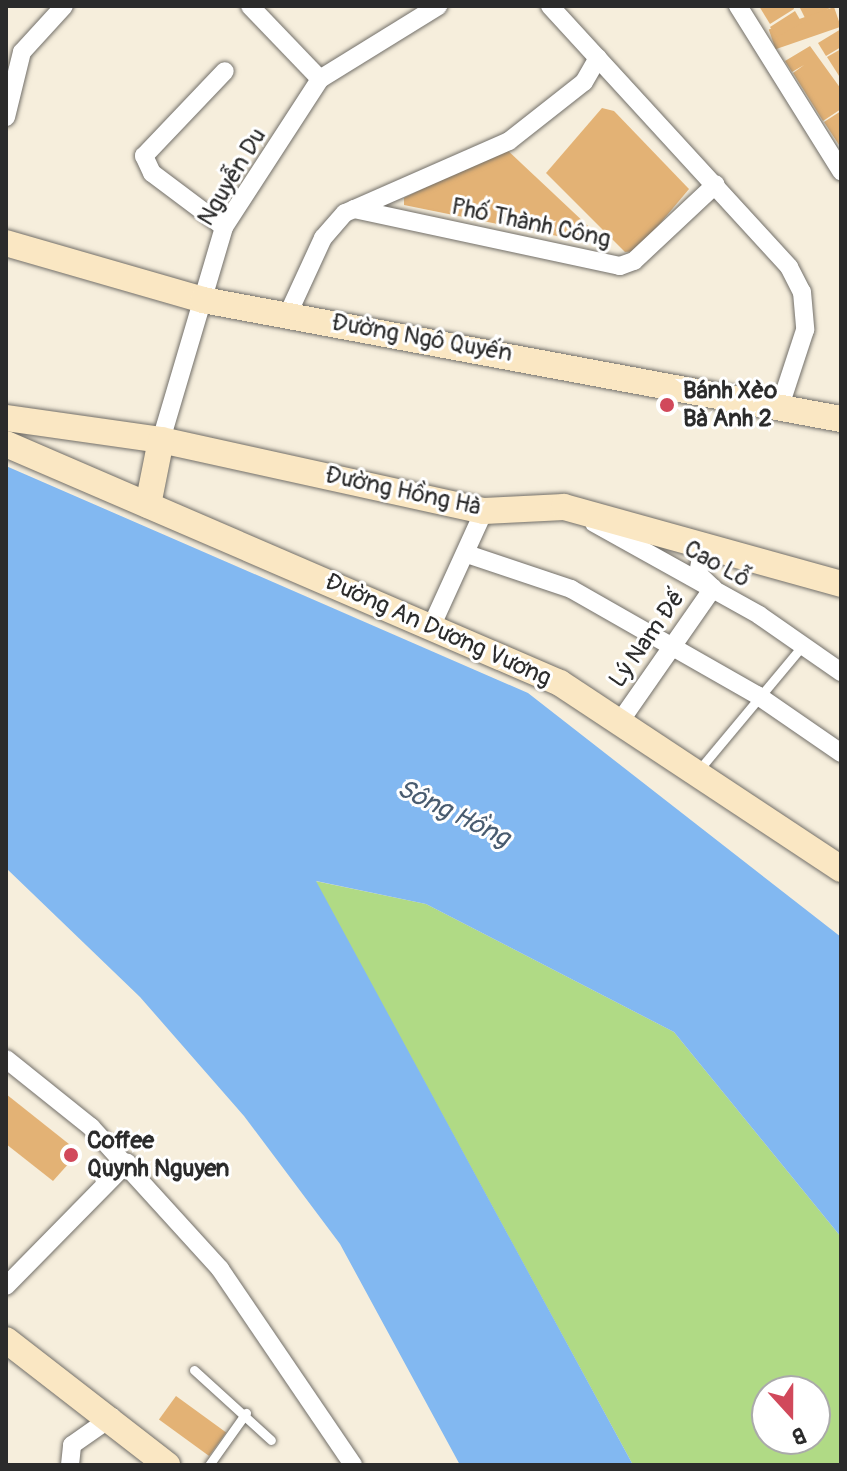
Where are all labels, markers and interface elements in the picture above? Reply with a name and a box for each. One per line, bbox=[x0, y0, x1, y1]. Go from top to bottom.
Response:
street label: Nguyễn Du bbox=[192, 123, 272, 231]
street label: Phố Thành Công bbox=[449, 192, 613, 254]
street label: Đường Ngô Quyến bbox=[329, 308, 515, 368]
place label: Bánh Xèo Bà Anh 2 bbox=[683, 377, 777, 433]
marker: Bánh Xèo Bà Anh 2 bbox=[658, 396, 676, 414]
street label: Đường Hồng Hà bbox=[323, 460, 483, 522]
street label: Cao Lỗ bbox=[679, 534, 755, 594]
street label: Đường An Dương Vương bbox=[321, 567, 555, 693]
street label: Lý Nam Đế bbox=[603, 585, 691, 693]
water label: Sông Hồng bbox=[392, 773, 514, 855]
place label: Coffee Quynh Nguyen bbox=[87, 1127, 229, 1183]
marker: Coffee Quynh Nguyen bbox=[62, 1146, 80, 1164]
north arrow bbox=[751, 1375, 831, 1455]
text: B bbox=[788, 1420, 810, 1451]

